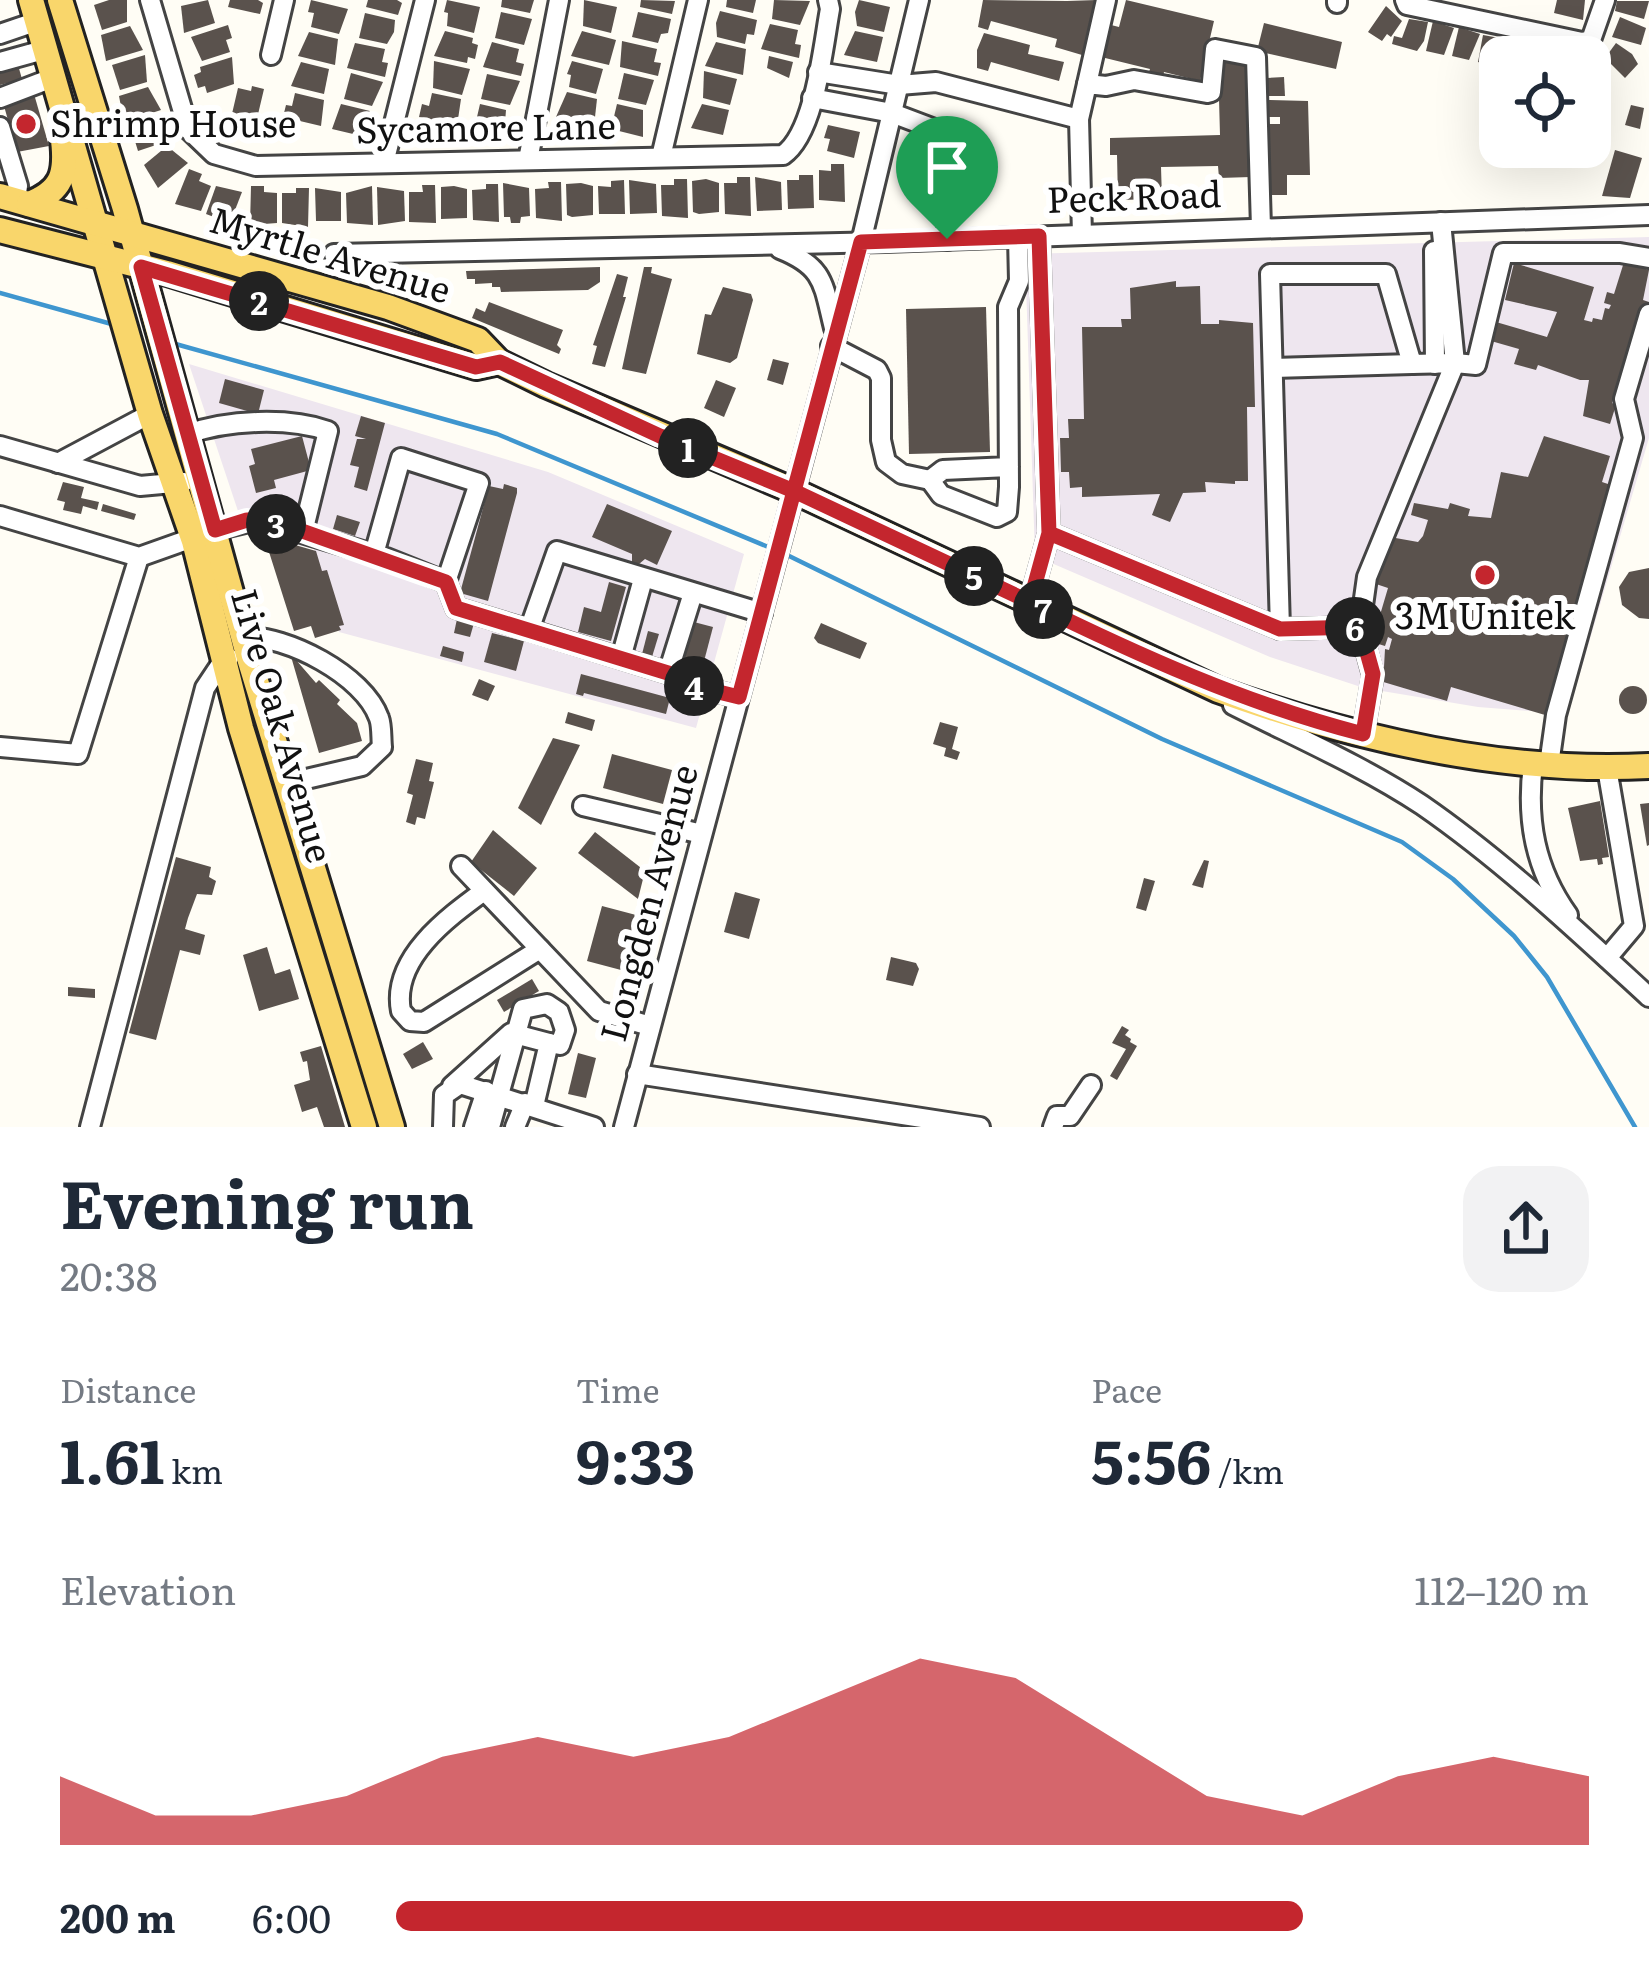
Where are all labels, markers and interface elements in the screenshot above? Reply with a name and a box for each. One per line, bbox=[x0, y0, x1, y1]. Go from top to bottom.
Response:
map controls bbox=[1479, 36, 1611, 168]
button: locate bbox=[1479, 36, 1611, 168]
place label: Shrimp House bbox=[50, 95, 297, 148]
street label: Sycamore Lane bbox=[356, 97, 616, 154]
marker: Shrimp House bbox=[13, 111, 39, 137]
pin bbox=[896, 116, 998, 239]
icon: arrive bbox=[914, 134, 980, 200]
street label: Peck Road bbox=[1046, 165, 1222, 224]
street label: Myrtle Avenue bbox=[204, 191, 458, 314]
pin: 2 bbox=[229, 271, 289, 331]
text: 2 bbox=[250, 276, 268, 325]
pin: 1 bbox=[658, 418, 718, 478]
text: 1 bbox=[681, 423, 695, 472]
pin: 3 bbox=[246, 494, 306, 554]
text: 3 bbox=[267, 499, 285, 548]
pin: 5 bbox=[944, 546, 1004, 606]
text: 5 bbox=[965, 551, 983, 600]
marker: 3M Unitek bbox=[1472, 562, 1498, 588]
pin: 7 bbox=[1013, 579, 1073, 639]
street label: Live Oak Avenue bbox=[220, 582, 349, 868]
text: 7 bbox=[1034, 584, 1052, 633]
place label: 3M Unitek bbox=[1395, 587, 1576, 640]
pin: 6 bbox=[1325, 597, 1385, 657]
text: 6 bbox=[1345, 602, 1365, 651]
pin: 4 bbox=[664, 656, 724, 716]
text: 4 bbox=[684, 661, 704, 710]
street label: Longden Avenue bbox=[584, 758, 709, 1047]
text: Evening run bbox=[60, 1151, 474, 1249]
button: share bbox=[1463, 1166, 1589, 1292]
text: 20:38 bbox=[60, 1245, 158, 1303]
text: Distance bbox=[60, 1364, 196, 1413]
text: Time bbox=[576, 1364, 660, 1413]
text: Pace bbox=[1091, 1364, 1162, 1413]
text: 1.61 bbox=[60, 1413, 164, 1502]
text: 9:33 bbox=[576, 1413, 695, 1502]
text: 5:56 bbox=[1091, 1413, 1211, 1502]
text: km bbox=[164, 1445, 223, 1494]
text: /km bbox=[1211, 1445, 1284, 1494]
text: Elevation bbox=[60, 1559, 236, 1617]
text: 112–120 m bbox=[1414, 1559, 1589, 1617]
text: 200 m bbox=[60, 1887, 176, 1945]
text: 6:00 bbox=[252, 1887, 331, 1945]

